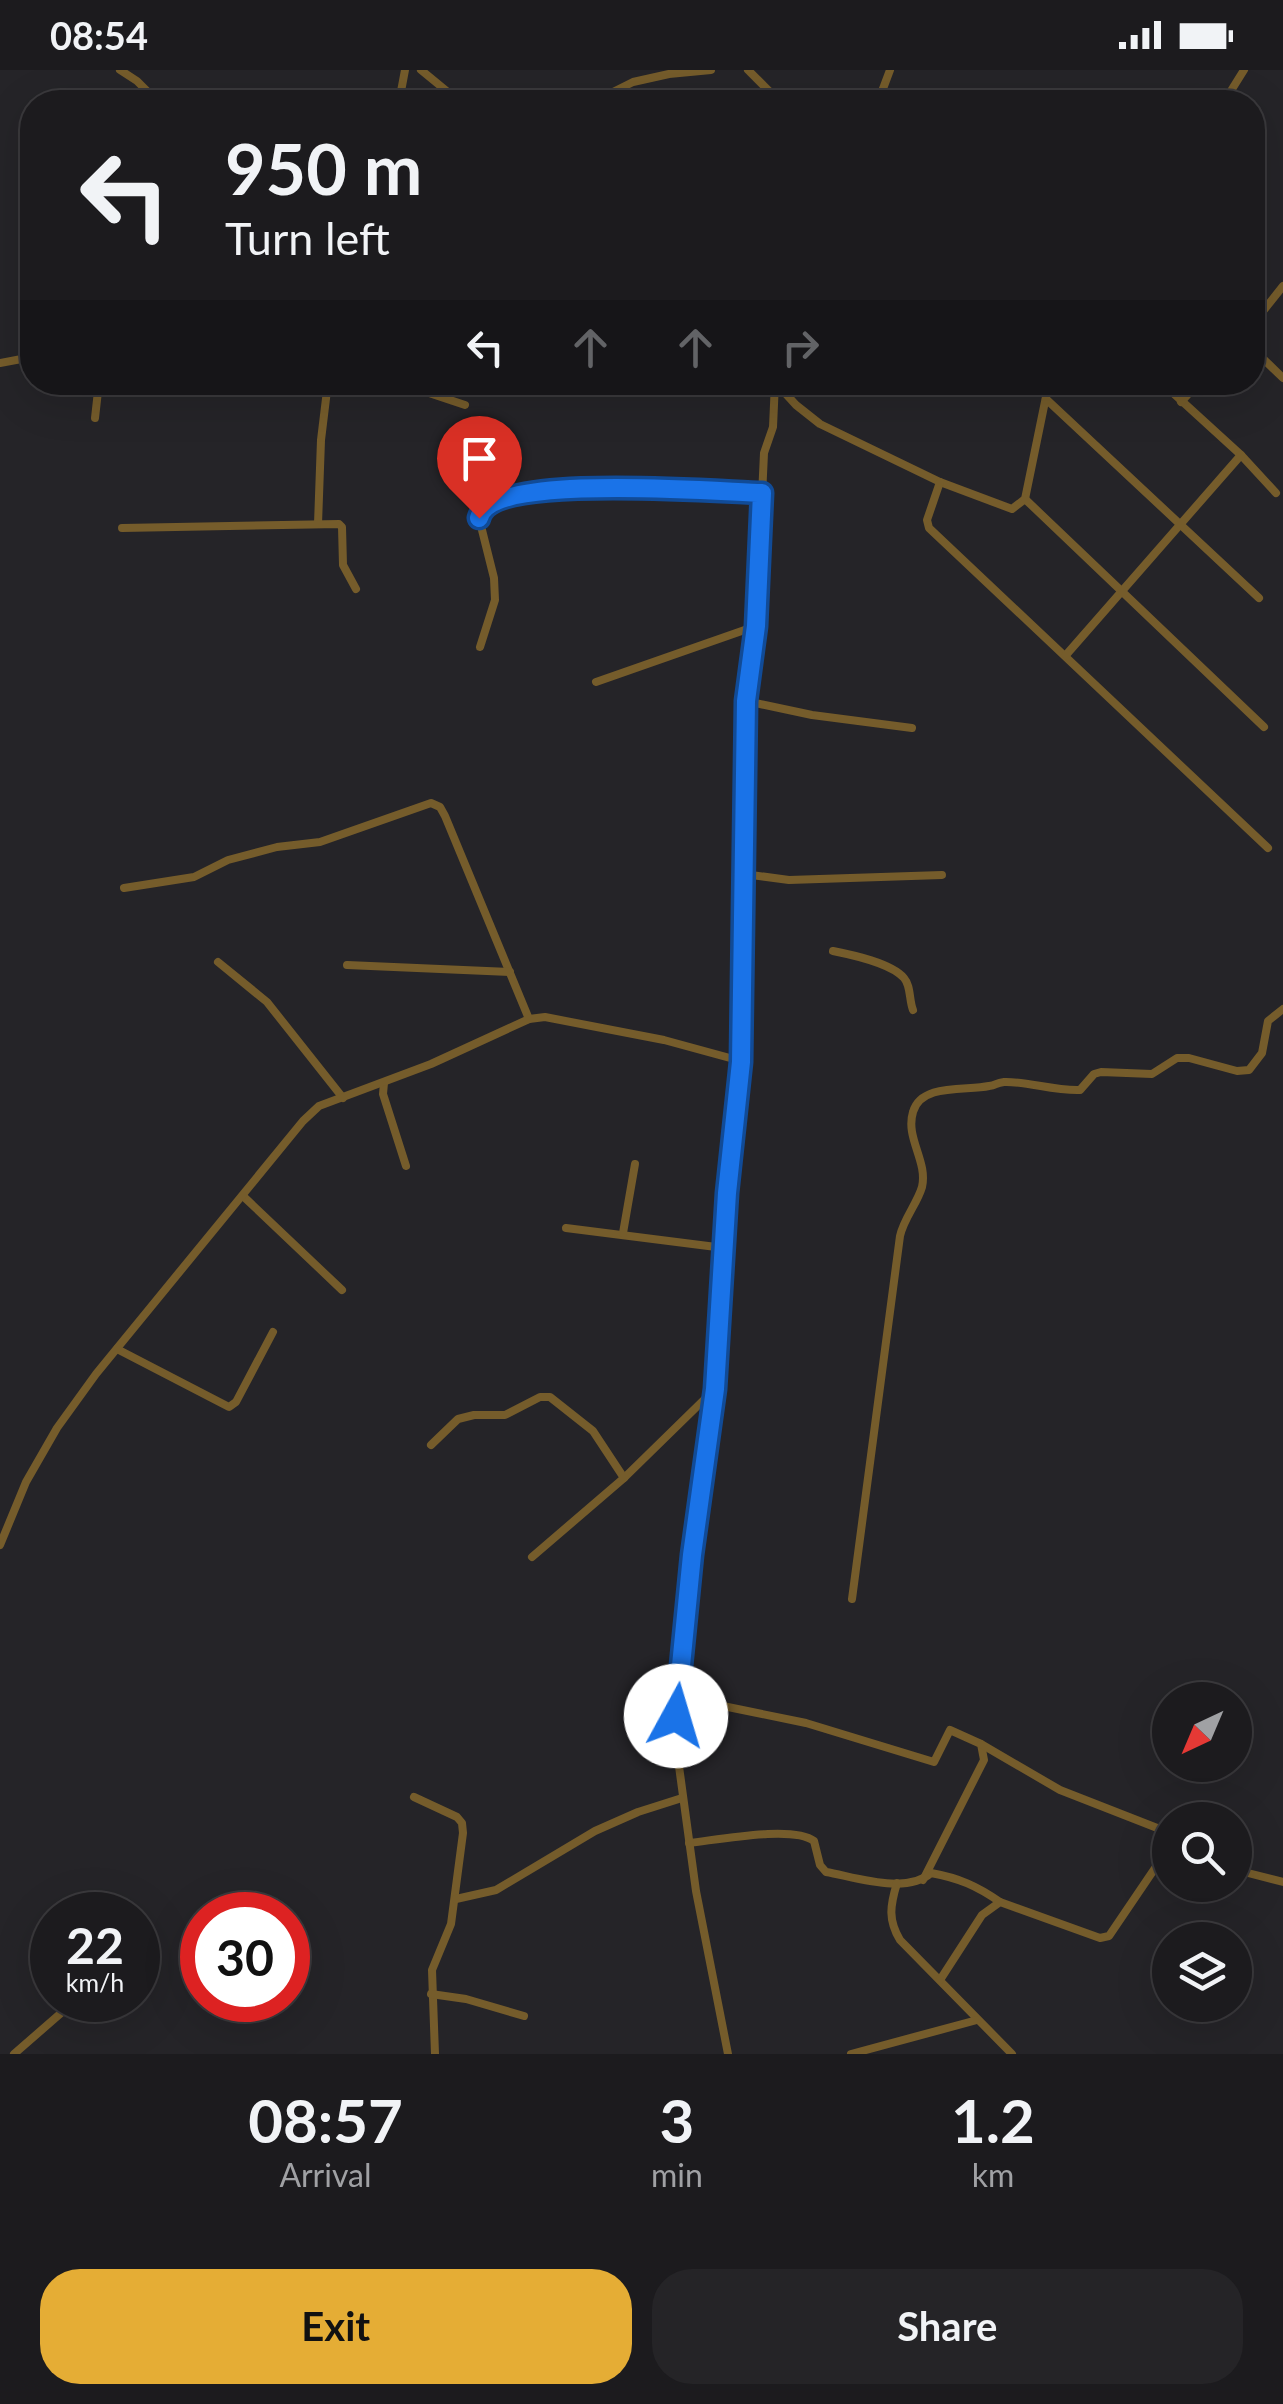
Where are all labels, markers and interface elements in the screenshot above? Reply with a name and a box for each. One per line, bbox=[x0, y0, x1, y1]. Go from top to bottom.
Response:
text: 08:54 bbox=[50, 12, 148, 58]
text: 950 m bbox=[225, 126, 422, 210]
icon: left bbox=[60, 130, 190, 260]
text: Turn left bbox=[225, 211, 390, 265]
icon: left bbox=[458, 320, 513, 375]
icon: ahead bbox=[563, 320, 618, 375]
icon: ahead bbox=[668, 320, 723, 375]
icon: right bbox=[773, 320, 828, 375]
pin bbox=[437, 416, 522, 519]
icon: arrive bbox=[452, 431, 507, 486]
position arrow bbox=[624, 1664, 728, 1768]
north arrow bbox=[1152, 1682, 1252, 1782]
map controls bbox=[1152, 1682, 1252, 2022]
button: search bbox=[1152, 1802, 1252, 1902]
speed limit sign: 30 bbox=[180, 1892, 310, 2022]
text: 22 bbox=[66, 1915, 124, 1975]
button: layers bbox=[1152, 1922, 1252, 2022]
text: km/h bbox=[66, 1967, 124, 1997]
text: 08:57 bbox=[248, 2084, 403, 2156]
text: 3 bbox=[659, 2084, 694, 2156]
text: 1.2 bbox=[951, 2084, 1035, 2156]
text: Arrival bbox=[279, 2155, 372, 2194]
text: min bbox=[651, 2155, 703, 2194]
text: km bbox=[972, 2155, 1014, 2194]
button: Exit bbox=[40, 2269, 632, 2384]
button: Share bbox=[652, 2269, 1243, 2384]

